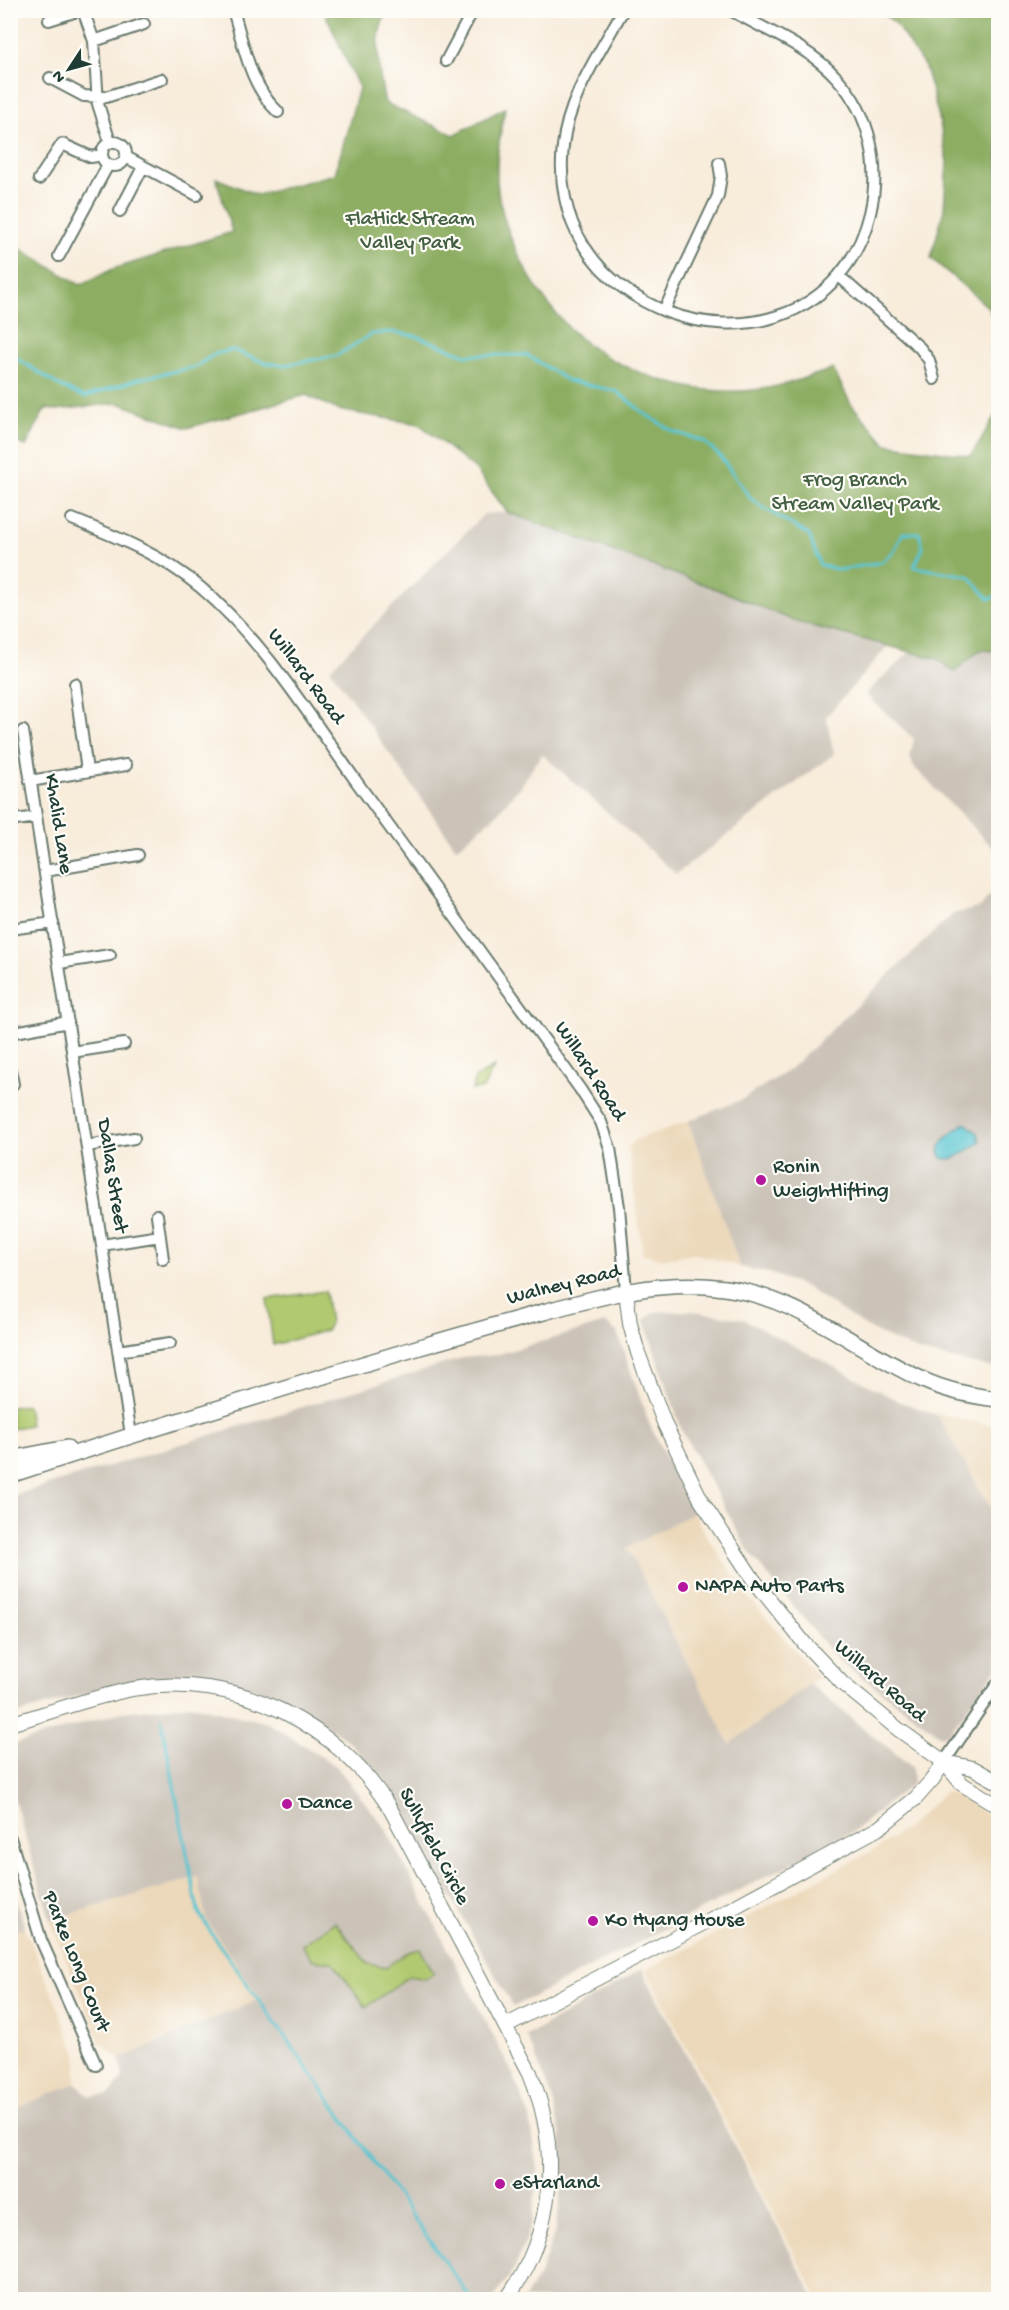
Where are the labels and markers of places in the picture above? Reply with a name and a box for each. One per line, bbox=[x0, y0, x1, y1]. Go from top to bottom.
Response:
place label: Ronin Weightlifting bbox=[773, 1156, 889, 1205]
marker: Ronin Weightlifting bbox=[754, 1173, 768, 1187]
place label: NAPA Auto Parts bbox=[695, 1575, 845, 1600]
marker: NAPA Auto Parts bbox=[676, 1580, 690, 1594]
place label: Dance bbox=[297, 1792, 353, 1817]
marker: Dance bbox=[280, 1797, 294, 1811]
place label: Ko Hyang House bbox=[605, 1909, 746, 1934]
marker: Ko Hyang House bbox=[586, 1914, 600, 1928]
place label: eStarland bbox=[512, 2172, 601, 2197]
marker: eStarland bbox=[493, 2177, 507, 2191]

